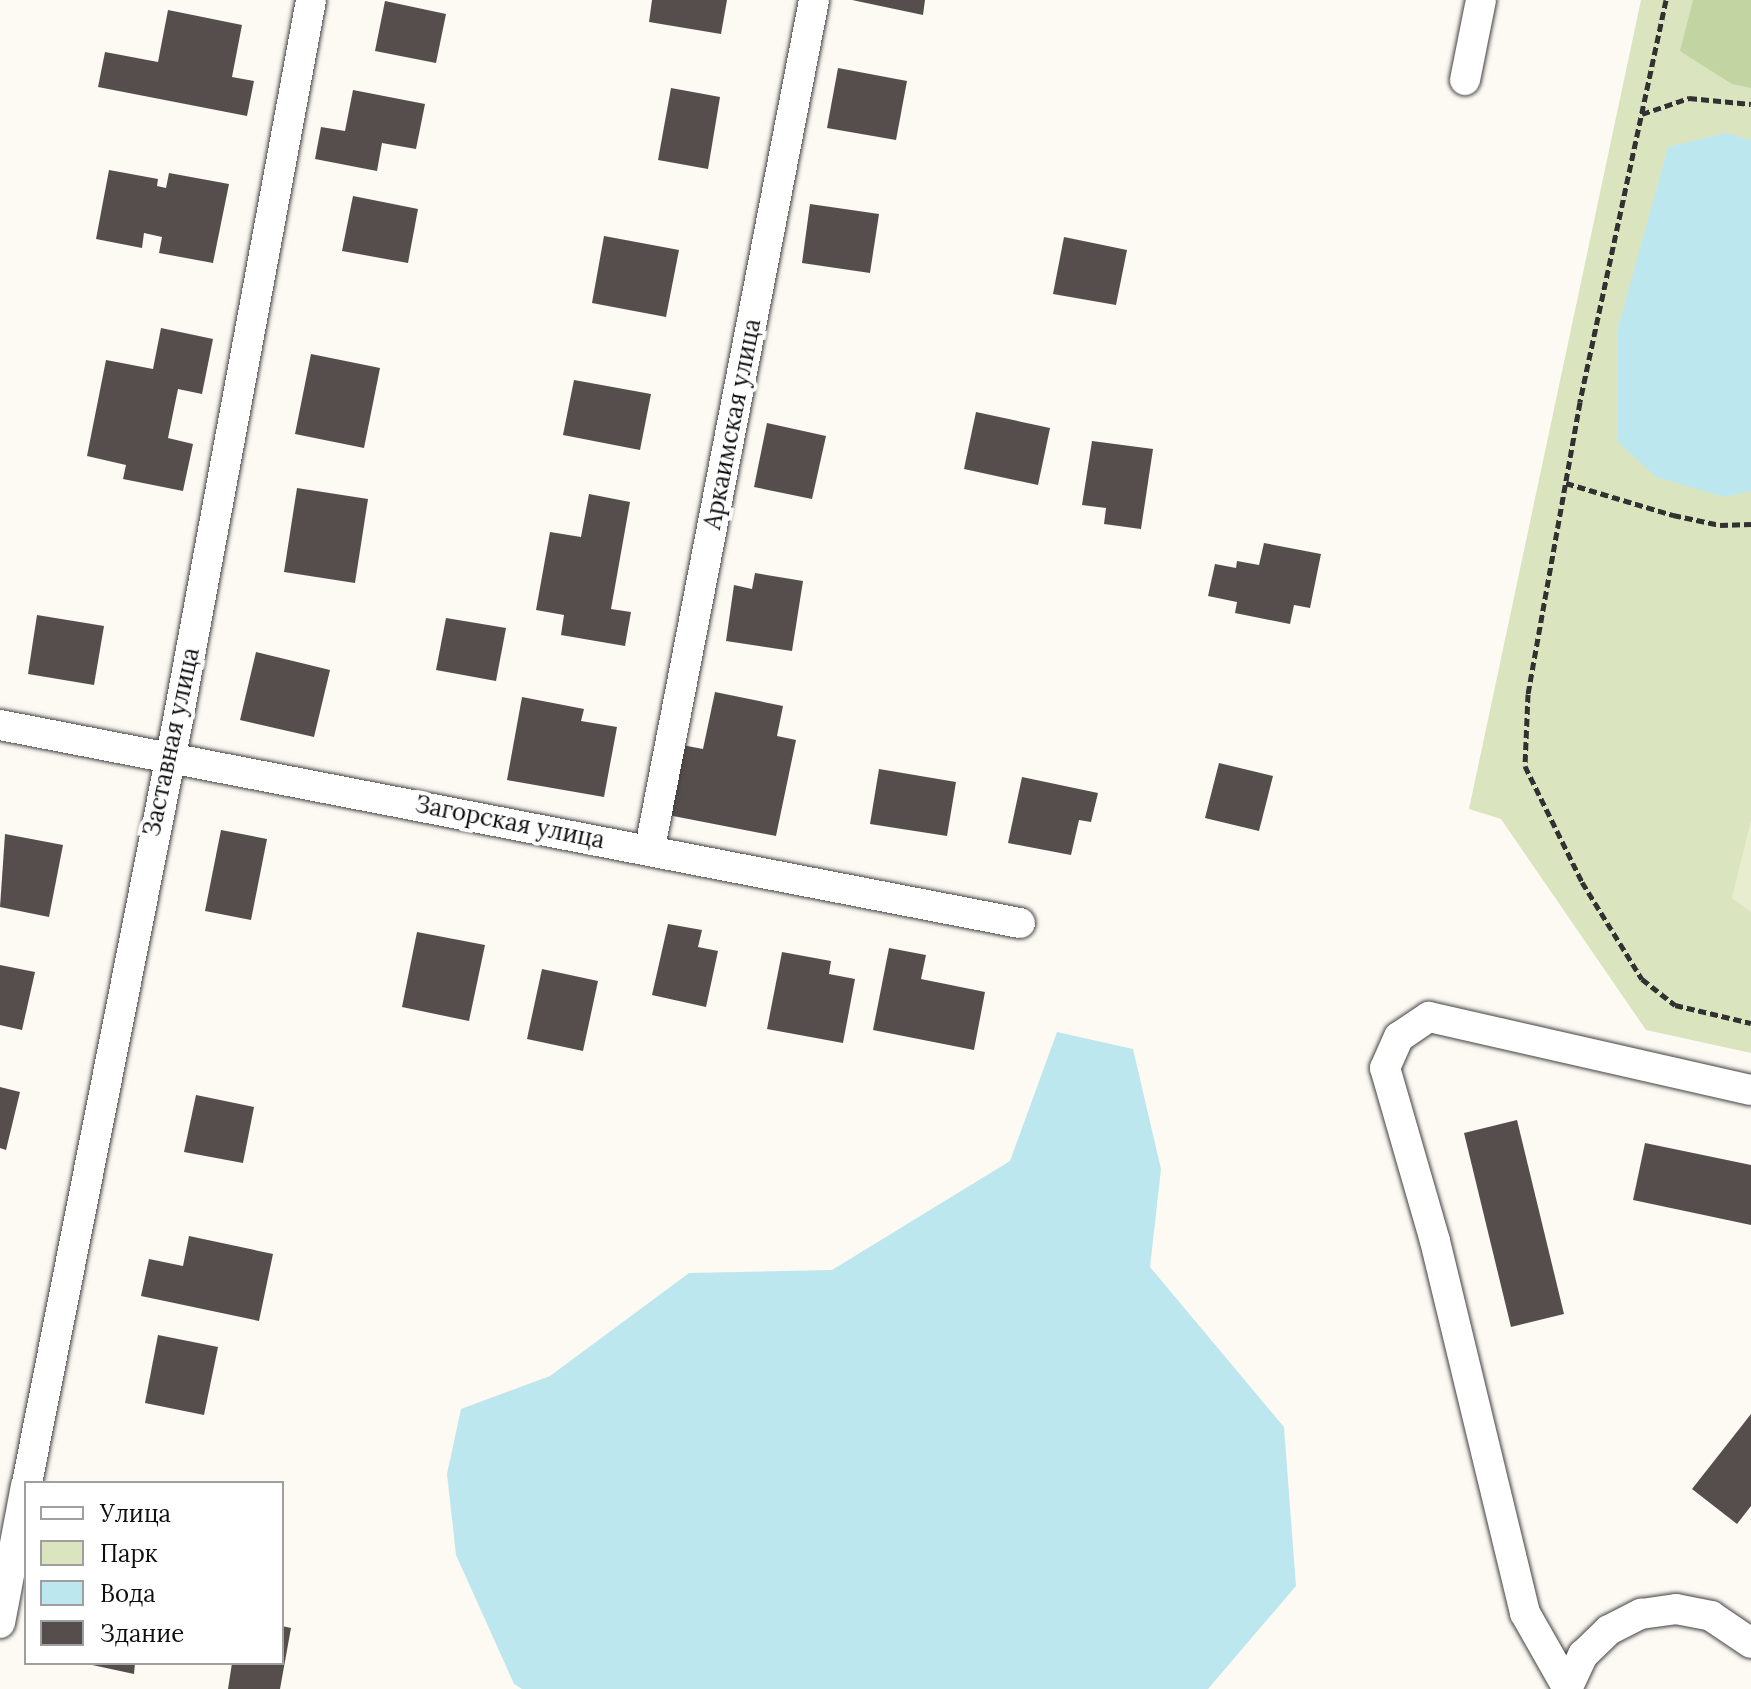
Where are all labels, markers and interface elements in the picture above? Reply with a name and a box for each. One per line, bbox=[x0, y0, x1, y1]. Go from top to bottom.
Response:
street label: Аркаимская улица bbox=[697, 316, 767, 532]
street label: Заставная улица bbox=[137, 645, 205, 839]
street label: Загорская улица bbox=[413, 790, 607, 854]
legend bbox=[24, 1481, 284, 1665]
text: Улица bbox=[100, 1498, 171, 1529]
text: Парк bbox=[100, 1538, 158, 1569]
text: Вода bbox=[100, 1578, 156, 1609]
text: Здание bbox=[100, 1618, 184, 1649]

